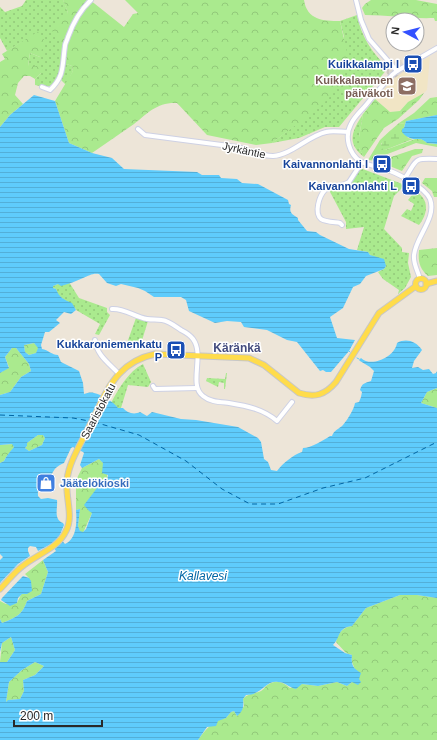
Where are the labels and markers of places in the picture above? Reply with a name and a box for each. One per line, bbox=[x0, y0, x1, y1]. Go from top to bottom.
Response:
bus stop icon: Kuikkalampi I bbox=[402, 53, 424, 75]
place label: Kuikkalampi I bbox=[328, 58, 399, 70]
place label: Kuikkalammen päiväkoti bbox=[315, 74, 393, 99]
school or university icon: Kuikkalammen päiväkoti bbox=[396, 75, 418, 97]
bus stop icon: Kaivannonlahti I bbox=[371, 153, 393, 175]
place label: Kaivannonlahti I bbox=[283, 158, 368, 170]
bus stop icon: Kaivannonlahti L bbox=[400, 175, 422, 197]
place label: Kaivannonlahti L bbox=[308, 180, 397, 192]
place label: Kukkaroniemenkatu P bbox=[57, 338, 162, 363]
bus stop icon: Kukkaroniemenkatu P bbox=[165, 339, 187, 361]
shop icon: Jäätelökioski bbox=[35, 472, 57, 494]
place label: Jäätelökioski bbox=[60, 477, 129, 489]

